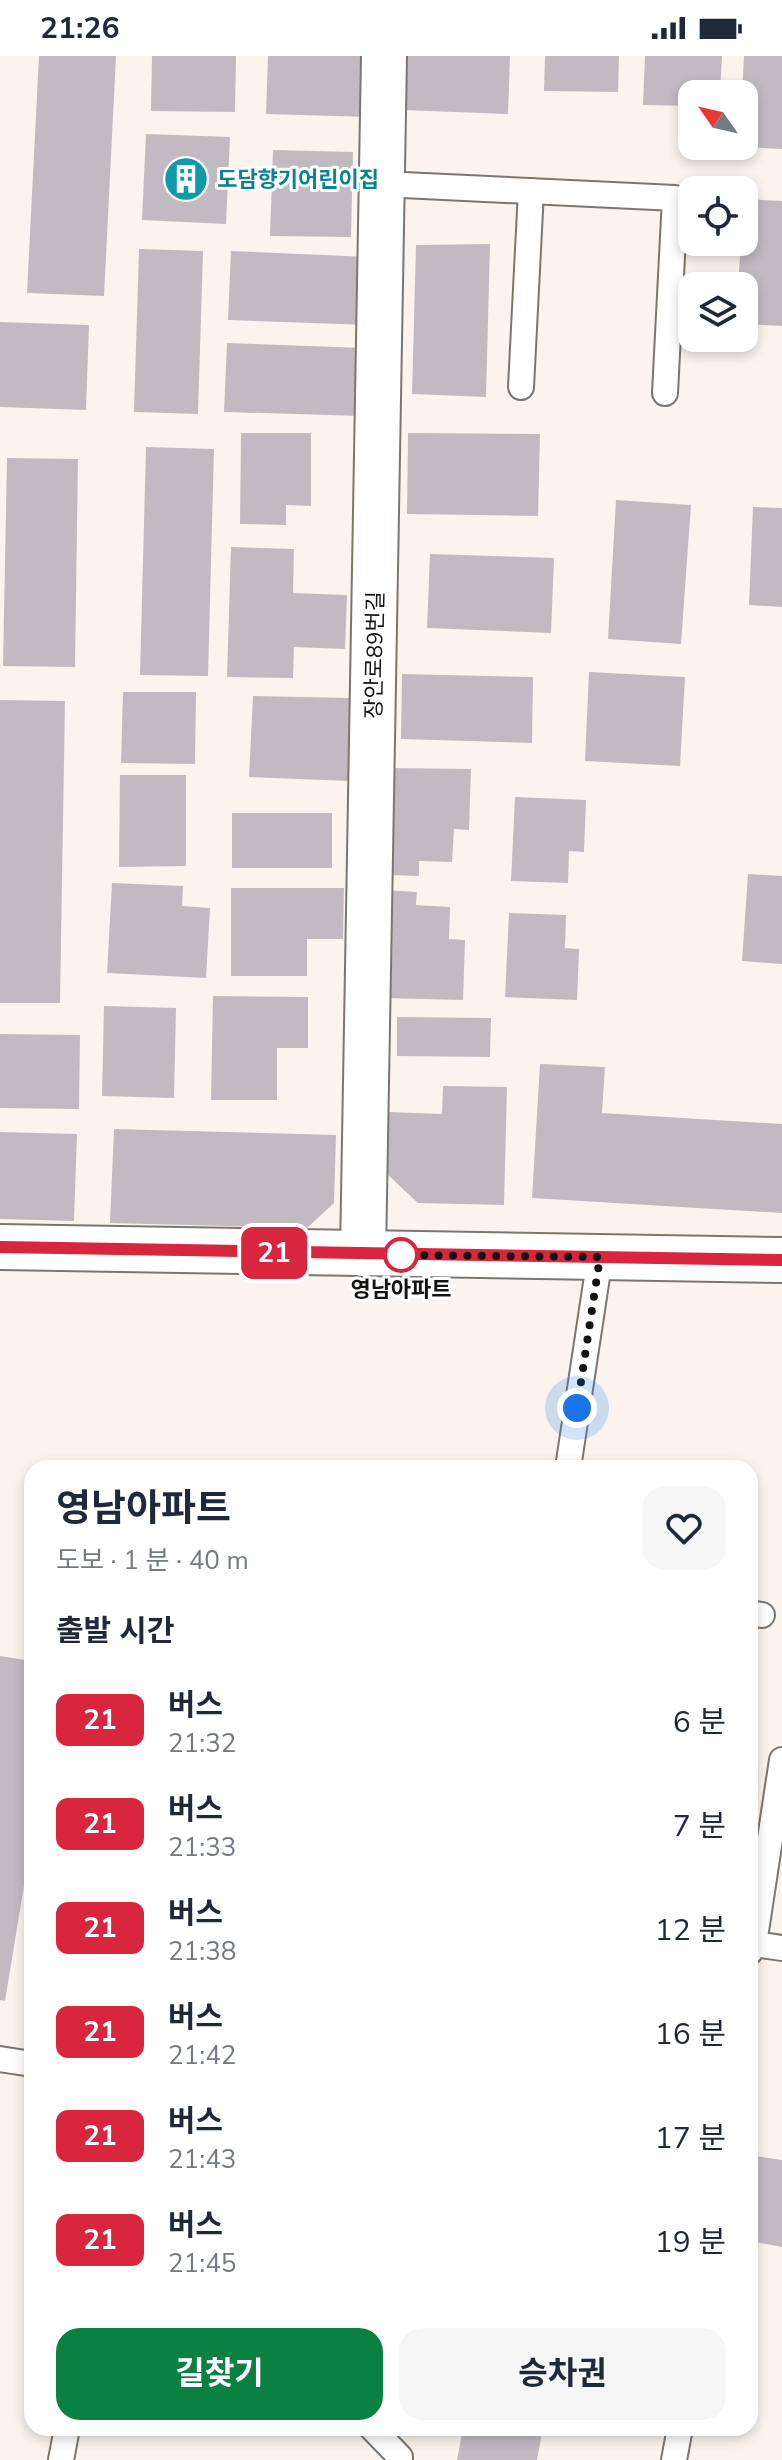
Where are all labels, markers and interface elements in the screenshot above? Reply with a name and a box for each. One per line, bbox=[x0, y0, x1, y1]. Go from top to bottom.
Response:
text: 21:26 bbox=[40, 8, 119, 49]
north arrow bbox=[678, 80, 758, 160]
map controls bbox=[678, 80, 758, 352]
building icon: 도담향기어린이집 bbox=[162, 155, 210, 203]
place label: 도담향기어린이집 bbox=[217, 165, 379, 195]
button: locate bbox=[678, 176, 758, 256]
button: layers bbox=[678, 272, 758, 352]
street label: 장안로89번길 bbox=[359, 591, 391, 719]
line badge: 21 bbox=[238, 1227, 310, 1279]
text: 21 bbox=[257, 1234, 291, 1272]
marker: 영남아파트 bbox=[384, 1238, 418, 1272]
place label: 영남아파트 bbox=[350, 1275, 452, 1305]
your location bbox=[557, 1388, 597, 1428]
text: 영남아파트 bbox=[56, 1483, 231, 1534]
button: heart bbox=[642, 1486, 726, 1570]
text: 도보 · 1 분 · 40 m bbox=[56, 1543, 249, 1578]
text: 출발 시간 bbox=[56, 1611, 175, 1652]
text: 버스 bbox=[168, 1685, 223, 1726]
text: 21 bbox=[83, 1701, 117, 1739]
text: 6 분 bbox=[673, 1702, 726, 1743]
text: 21:32 bbox=[168, 1726, 236, 1761]
text: 버스 bbox=[168, 1789, 223, 1830]
text: 21 bbox=[83, 1805, 117, 1843]
text: 7 분 bbox=[673, 1806, 726, 1847]
text: 21:33 bbox=[168, 1830, 236, 1865]
text: 버스 bbox=[168, 1893, 223, 1934]
text: 21 bbox=[83, 1909, 117, 1947]
text: 12 분 bbox=[655, 1910, 726, 1951]
text: 21:38 bbox=[168, 1934, 236, 1969]
text: 버스 bbox=[168, 1997, 223, 2038]
text: 21 bbox=[83, 2013, 117, 2051]
text: 16 분 bbox=[655, 2014, 726, 2055]
text: 21:42 bbox=[168, 2038, 236, 2073]
text: 버스 bbox=[168, 2101, 223, 2142]
text: 21 bbox=[83, 2117, 117, 2155]
text: 17 분 bbox=[655, 2118, 726, 2159]
text: 21:43 bbox=[168, 2142, 236, 2177]
text: 버스 bbox=[168, 2205, 223, 2246]
text: 21 bbox=[83, 2221, 117, 2259]
text: 19 분 bbox=[655, 2222, 726, 2263]
text: 21:45 bbox=[168, 2246, 236, 2281]
button: 길찾기 bbox=[56, 2328, 383, 2420]
button: 승차권 bbox=[399, 2328, 726, 2420]

